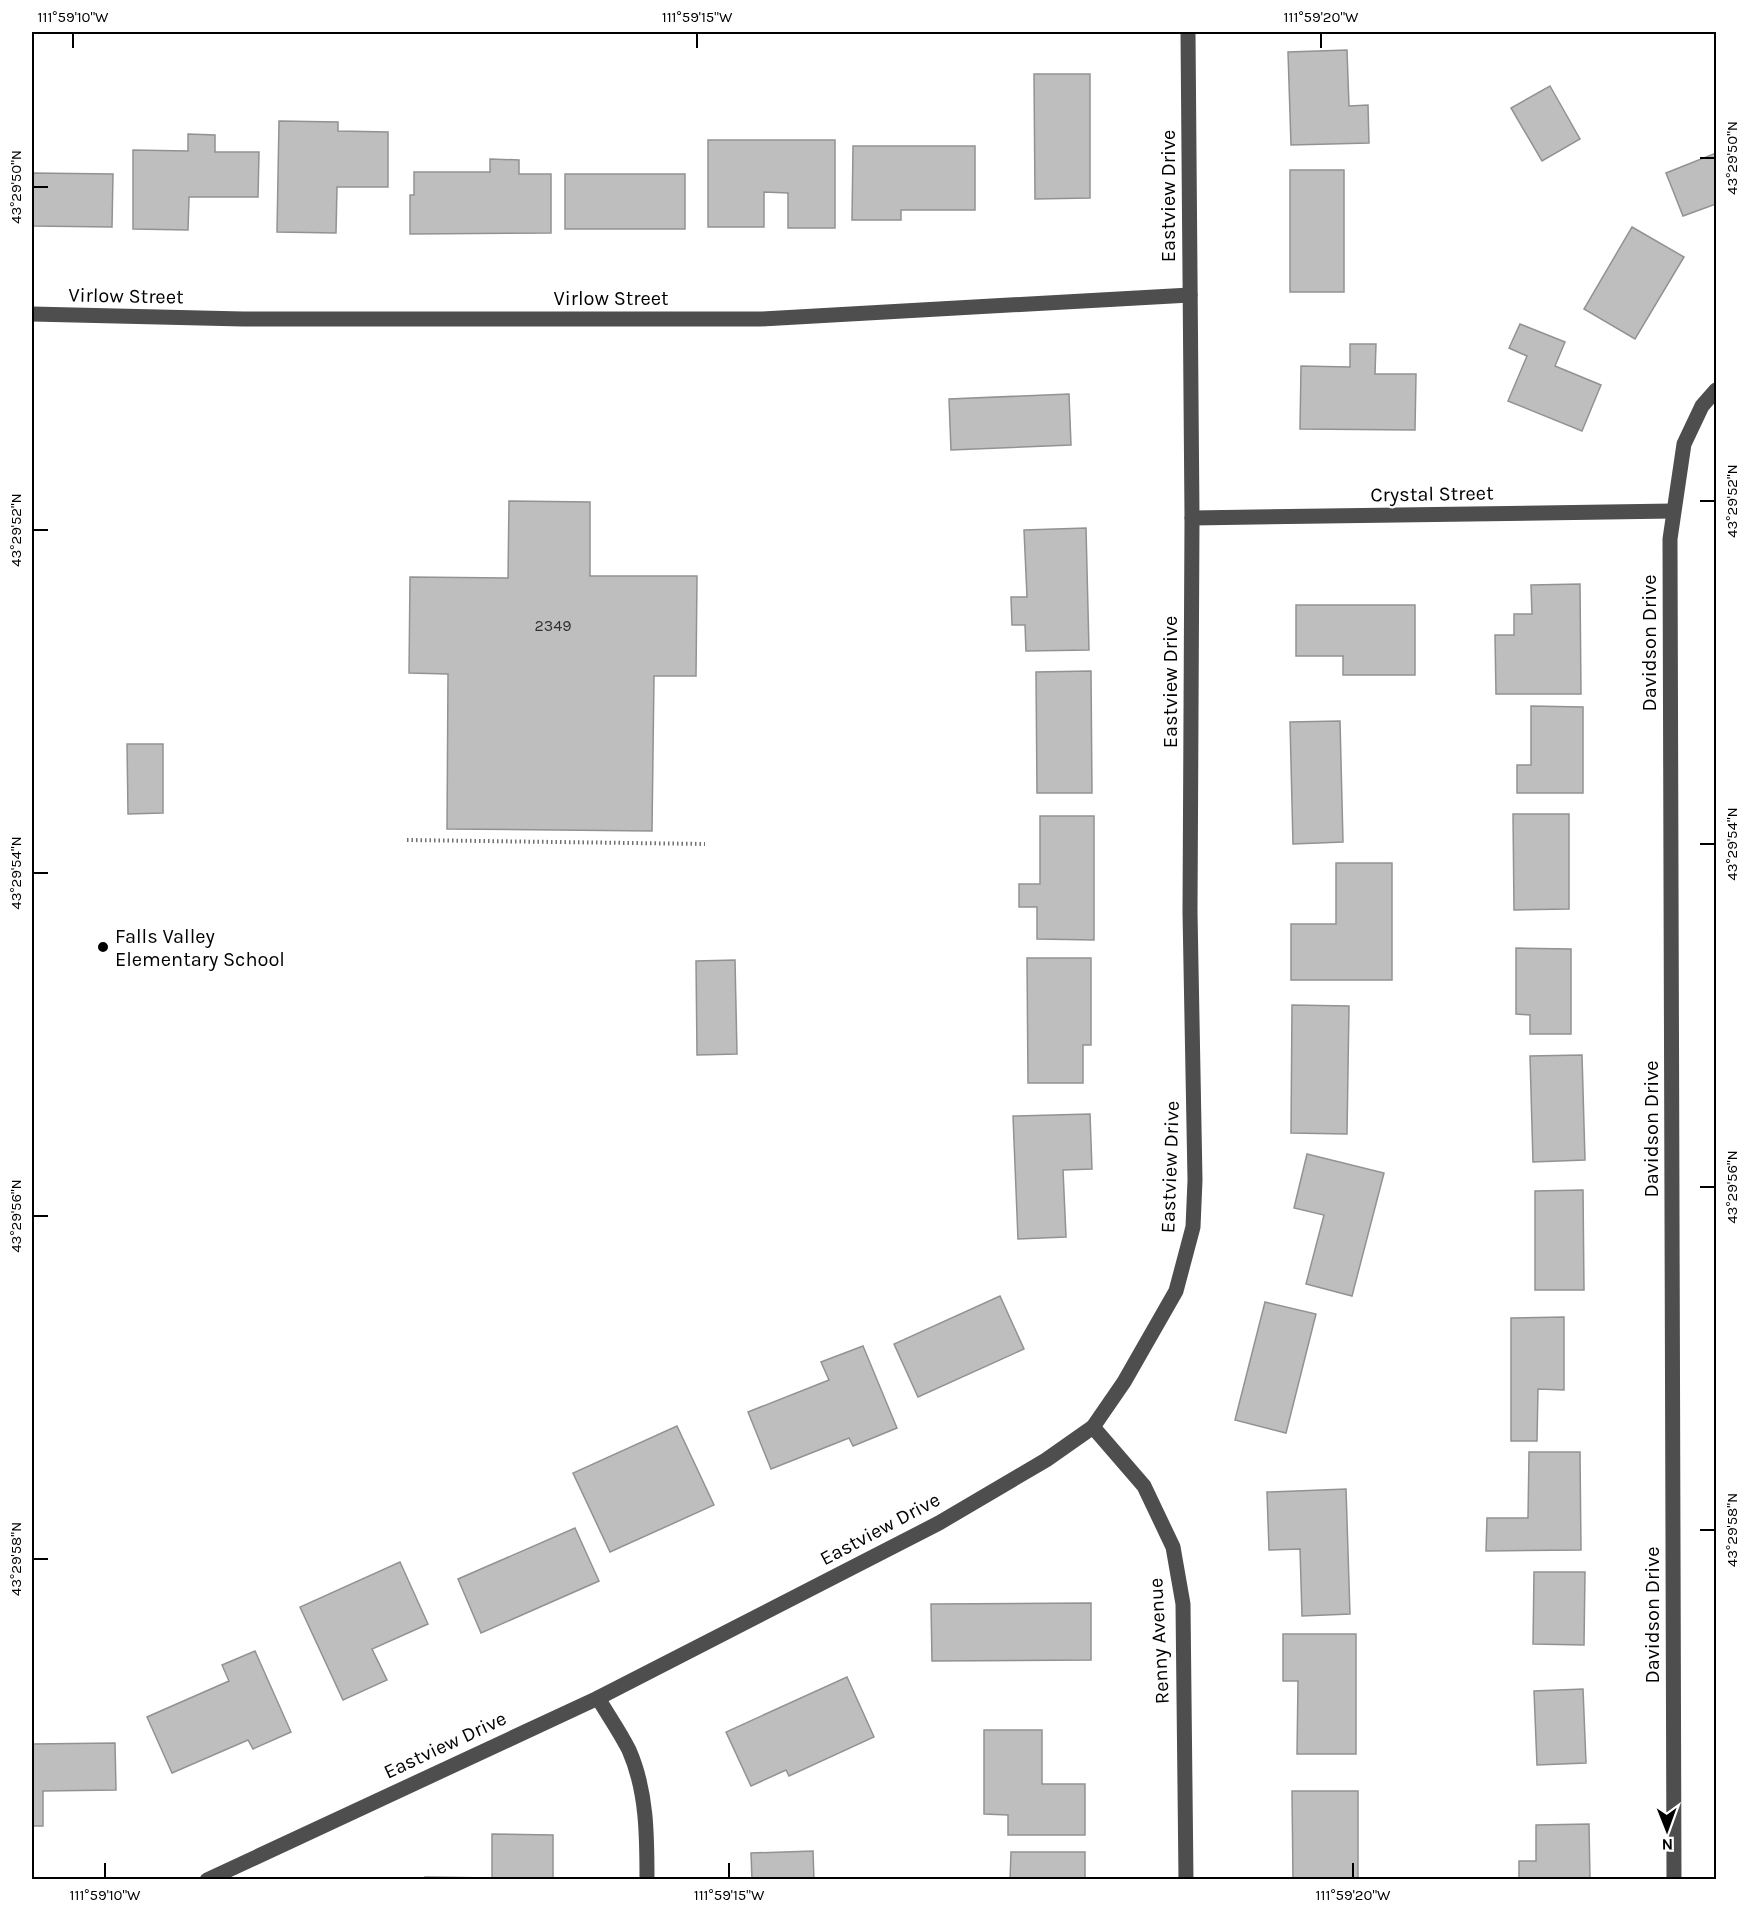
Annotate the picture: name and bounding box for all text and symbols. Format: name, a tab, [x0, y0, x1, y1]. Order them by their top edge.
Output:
text: 111°59'10"W	[37, 8, 109, 26]
text: 111°59'15"W	[662, 8, 733, 26]
text: 111°59'20"W	[1284, 8, 1359, 26]
text: 43°29'50"N	[1723, 121, 1741, 195]
street label: Eastview Drive	[1157, 130, 1180, 262]
text: 43°29'50"N	[7, 150, 25, 224]
street label: Virlow Street	[68, 283, 184, 309]
street label: Virlow Street	[553, 287, 669, 310]
text: 43°29'52"N	[1723, 464, 1741, 538]
street label: Crystal Street	[1370, 481, 1494, 507]
text: 43°29'52"N	[7, 493, 25, 567]
street label: Davidson Drive	[1638, 574, 1661, 712]
house number: 2349	[535, 616, 571, 635]
street label: Eastview Drive	[1159, 616, 1182, 748]
text: 43°29'54"N	[1723, 807, 1741, 881]
text: 43°29'54"N	[7, 836, 25, 910]
place label: Falls Valley Elementary School	[115, 925, 285, 971]
marker: Falls Valley Elementary School	[96, 940, 110, 954]
street label: Davidson Drive	[1640, 1060, 1663, 1198]
street label: Eastview Drive	[1156, 1100, 1184, 1234]
text: 43°29'56"N	[1723, 1150, 1741, 1224]
text: 43°29'56"N	[7, 1179, 25, 1253]
street label: Eastview Drive	[816, 1488, 944, 1570]
text: 43°29'58"N	[1723, 1493, 1741, 1567]
text: 43°29'58"N	[7, 1522, 25, 1596]
street label: Davidson Drive	[1641, 1546, 1664, 1684]
street label: Renny Avenue	[1144, 1577, 1174, 1705]
street label: Eastview Drive	[380, 1707, 510, 1783]
north arrow	[1637, 1800, 1697, 1860]
text: N	[1661, 1835, 1673, 1854]
text: 111°59'10"W	[69, 1886, 141, 1904]
text: 111°59'15"W	[694, 1886, 765, 1904]
text: 111°59'20"W	[1316, 1886, 1391, 1904]

